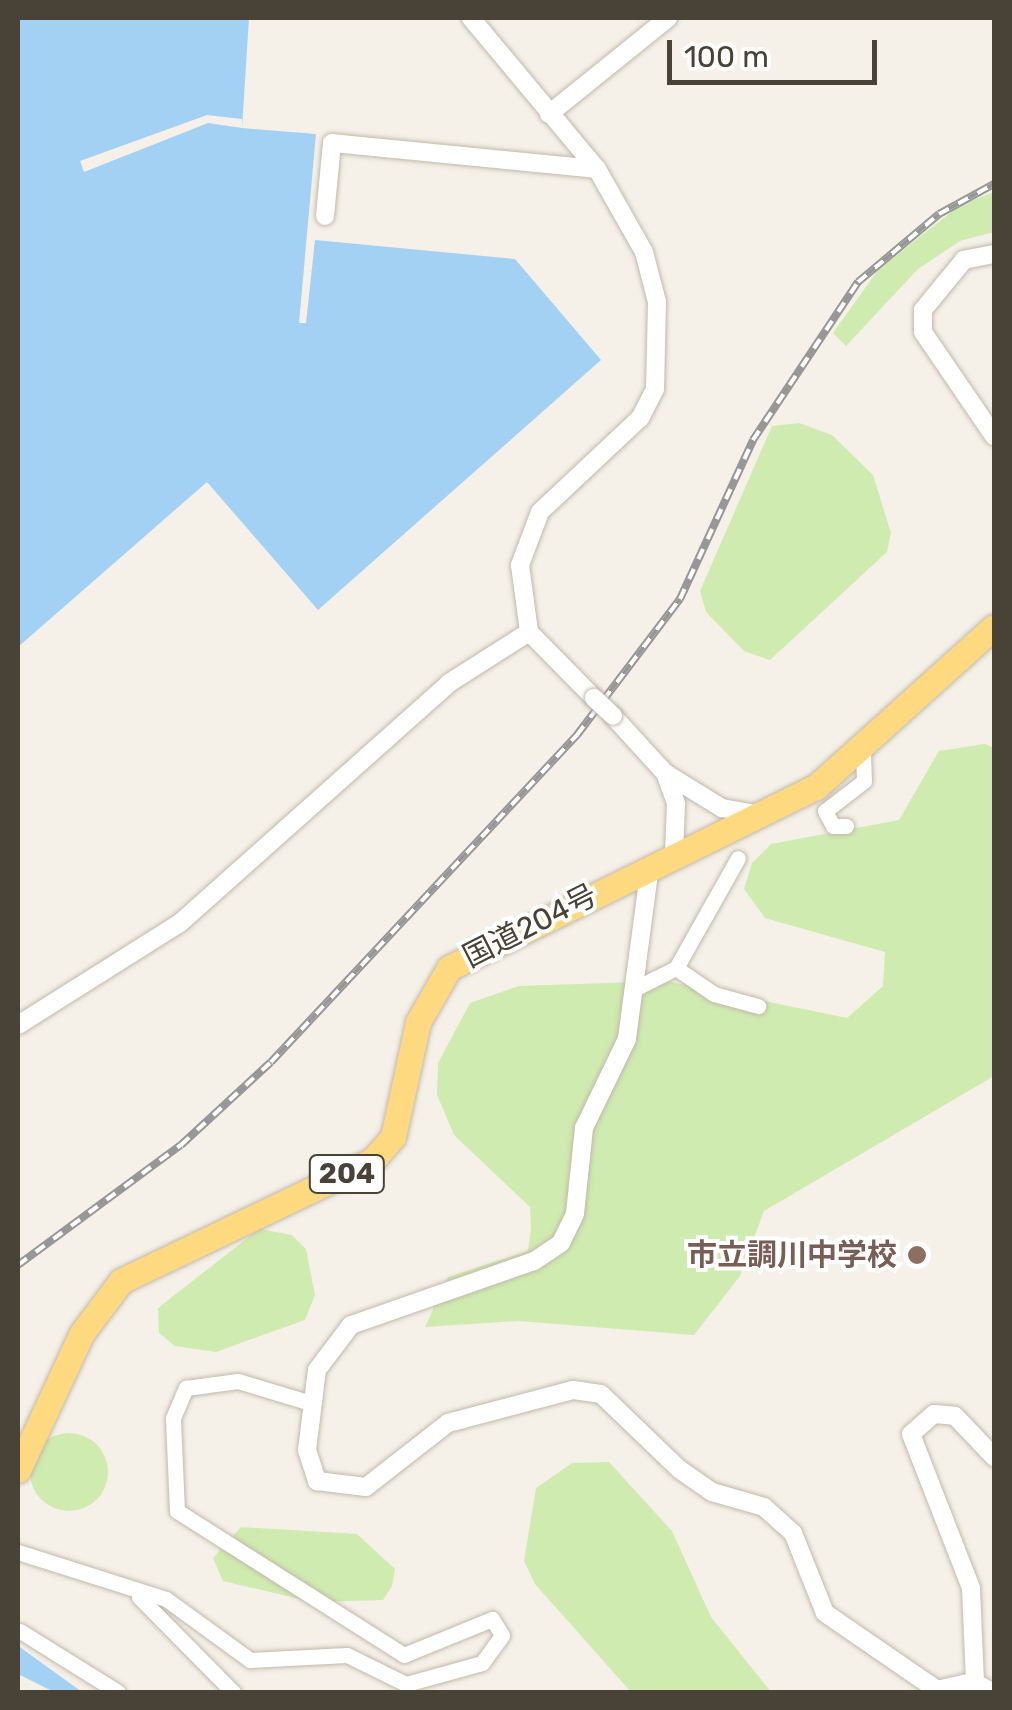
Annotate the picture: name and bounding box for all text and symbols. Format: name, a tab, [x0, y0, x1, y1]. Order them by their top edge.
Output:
scale bar	[672, 20, 882, 82]
text: 100 m	[684, 39, 769, 75]
street label: 国道204号	[457, 877, 603, 975]
road number: 204	[307, 1151, 387, 1197]
place label: 市立調川中学校	[687, 1237, 897, 1273]
marker: 市立調川中学校	[906, 1244, 928, 1266]

